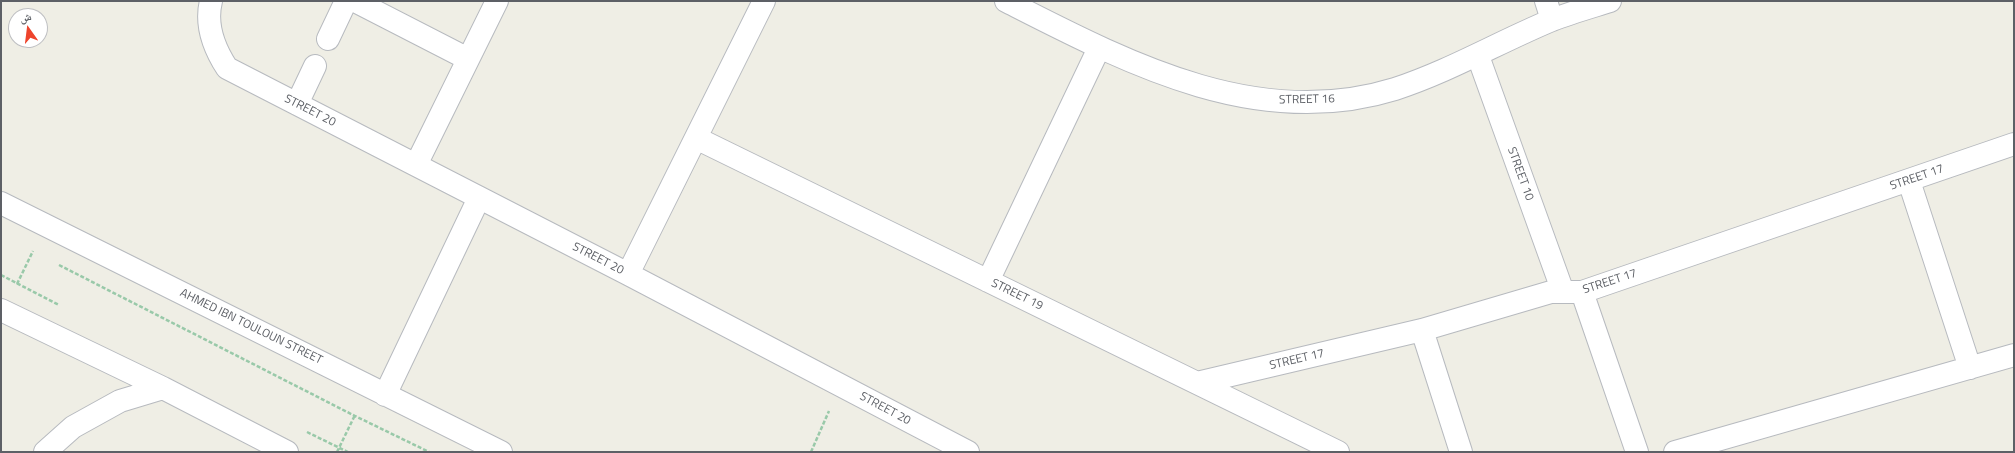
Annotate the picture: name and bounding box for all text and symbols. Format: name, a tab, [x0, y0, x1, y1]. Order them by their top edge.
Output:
north arrow	[8, 8, 48, 48]
text: ش	[18, 8, 33, 27]
street label: STREET 20	[282, 92, 338, 130]
street label: STREET 16	[1279, 92, 1335, 108]
street label: STREET 10	[1504, 145, 1536, 203]
street label: STREET 17	[1888, 162, 1946, 194]
street label: STREET 20	[570, 240, 626, 278]
street label: STREET 17	[1581, 267, 1639, 297]
street label: STREET 19	[989, 276, 1045, 314]
street label: AHMED IBN TOULOUN STREET	[177, 286, 325, 368]
street label: STREET 17	[1268, 347, 1326, 373]
street label: STREET 20	[857, 390, 913, 428]

